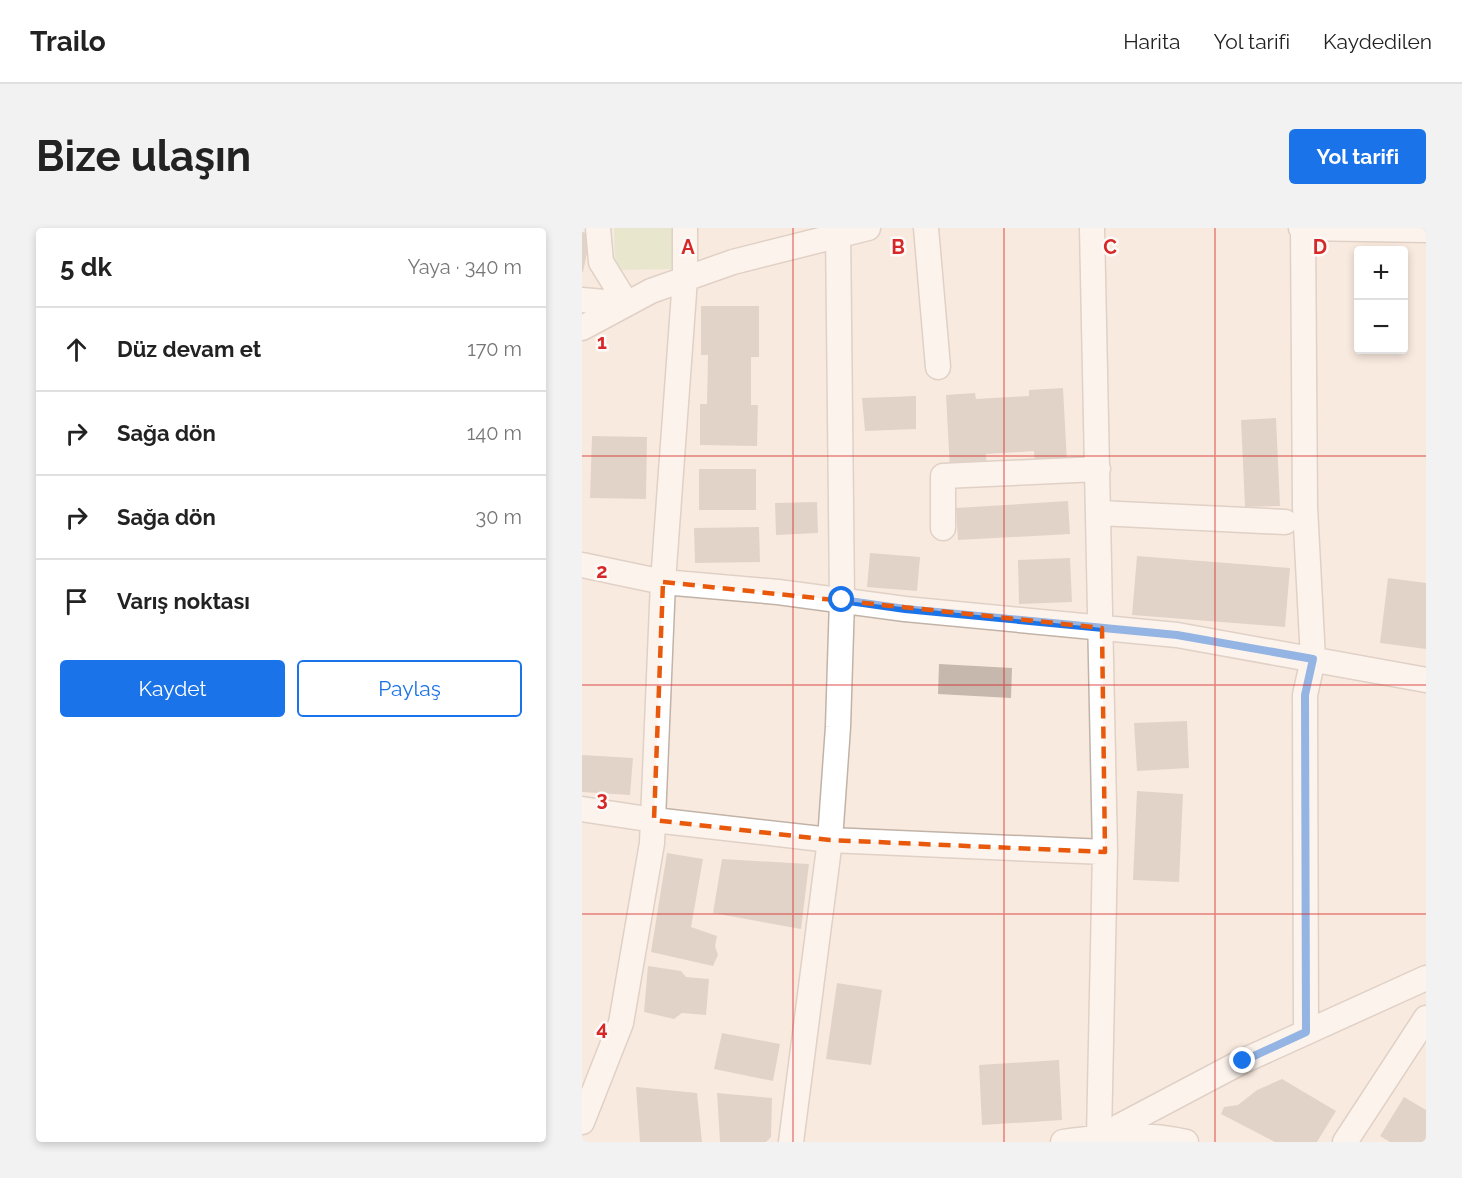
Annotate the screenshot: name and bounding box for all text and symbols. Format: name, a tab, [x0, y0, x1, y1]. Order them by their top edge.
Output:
text: Trailo	[30, 25, 106, 58]
text: Harita	[1123, 29, 1180, 54]
text: Yol tarifi	[1213, 29, 1290, 54]
text: Kaydedilen	[1323, 29, 1432, 54]
button: Yol tarifi	[1289, 129, 1426, 184]
text: Bize ulaşın	[36, 132, 251, 181]
text: A	[681, 235, 695, 259]
text: B	[891, 235, 905, 259]
text: C	[1103, 235, 1117, 259]
text: D	[1313, 235, 1327, 259]
map controls	[1354, 246, 1408, 354]
button: +	[1354, 246, 1408, 300]
text: 5 dk	[60, 252, 112, 282]
text: Yaya · 340 m	[407, 255, 522, 279]
button: −	[1354, 300, 1408, 354]
text: 1	[597, 330, 607, 354]
icon: ahead	[60, 333, 93, 366]
text: Düz devam et	[117, 336, 261, 362]
text: 170 m	[467, 337, 522, 361]
icon: right	[60, 417, 93, 450]
text: Sağa dön	[117, 420, 216, 446]
text: 140 m	[467, 421, 522, 445]
icon: right	[60, 501, 93, 534]
text: Sağa dön	[117, 504, 216, 530]
text: 30 m	[476, 505, 522, 529]
text: 2	[596, 559, 608, 583]
icon: arrive	[60, 585, 93, 618]
route start	[828, 586, 854, 612]
text: Varış noktası	[117, 588, 250, 614]
button: Kaydet	[60, 660, 285, 717]
button: Paylaş	[297, 660, 522, 717]
text: 3	[596, 787, 608, 811]
text: 4	[596, 1016, 608, 1040]
route end	[1229, 1047, 1255, 1073]

